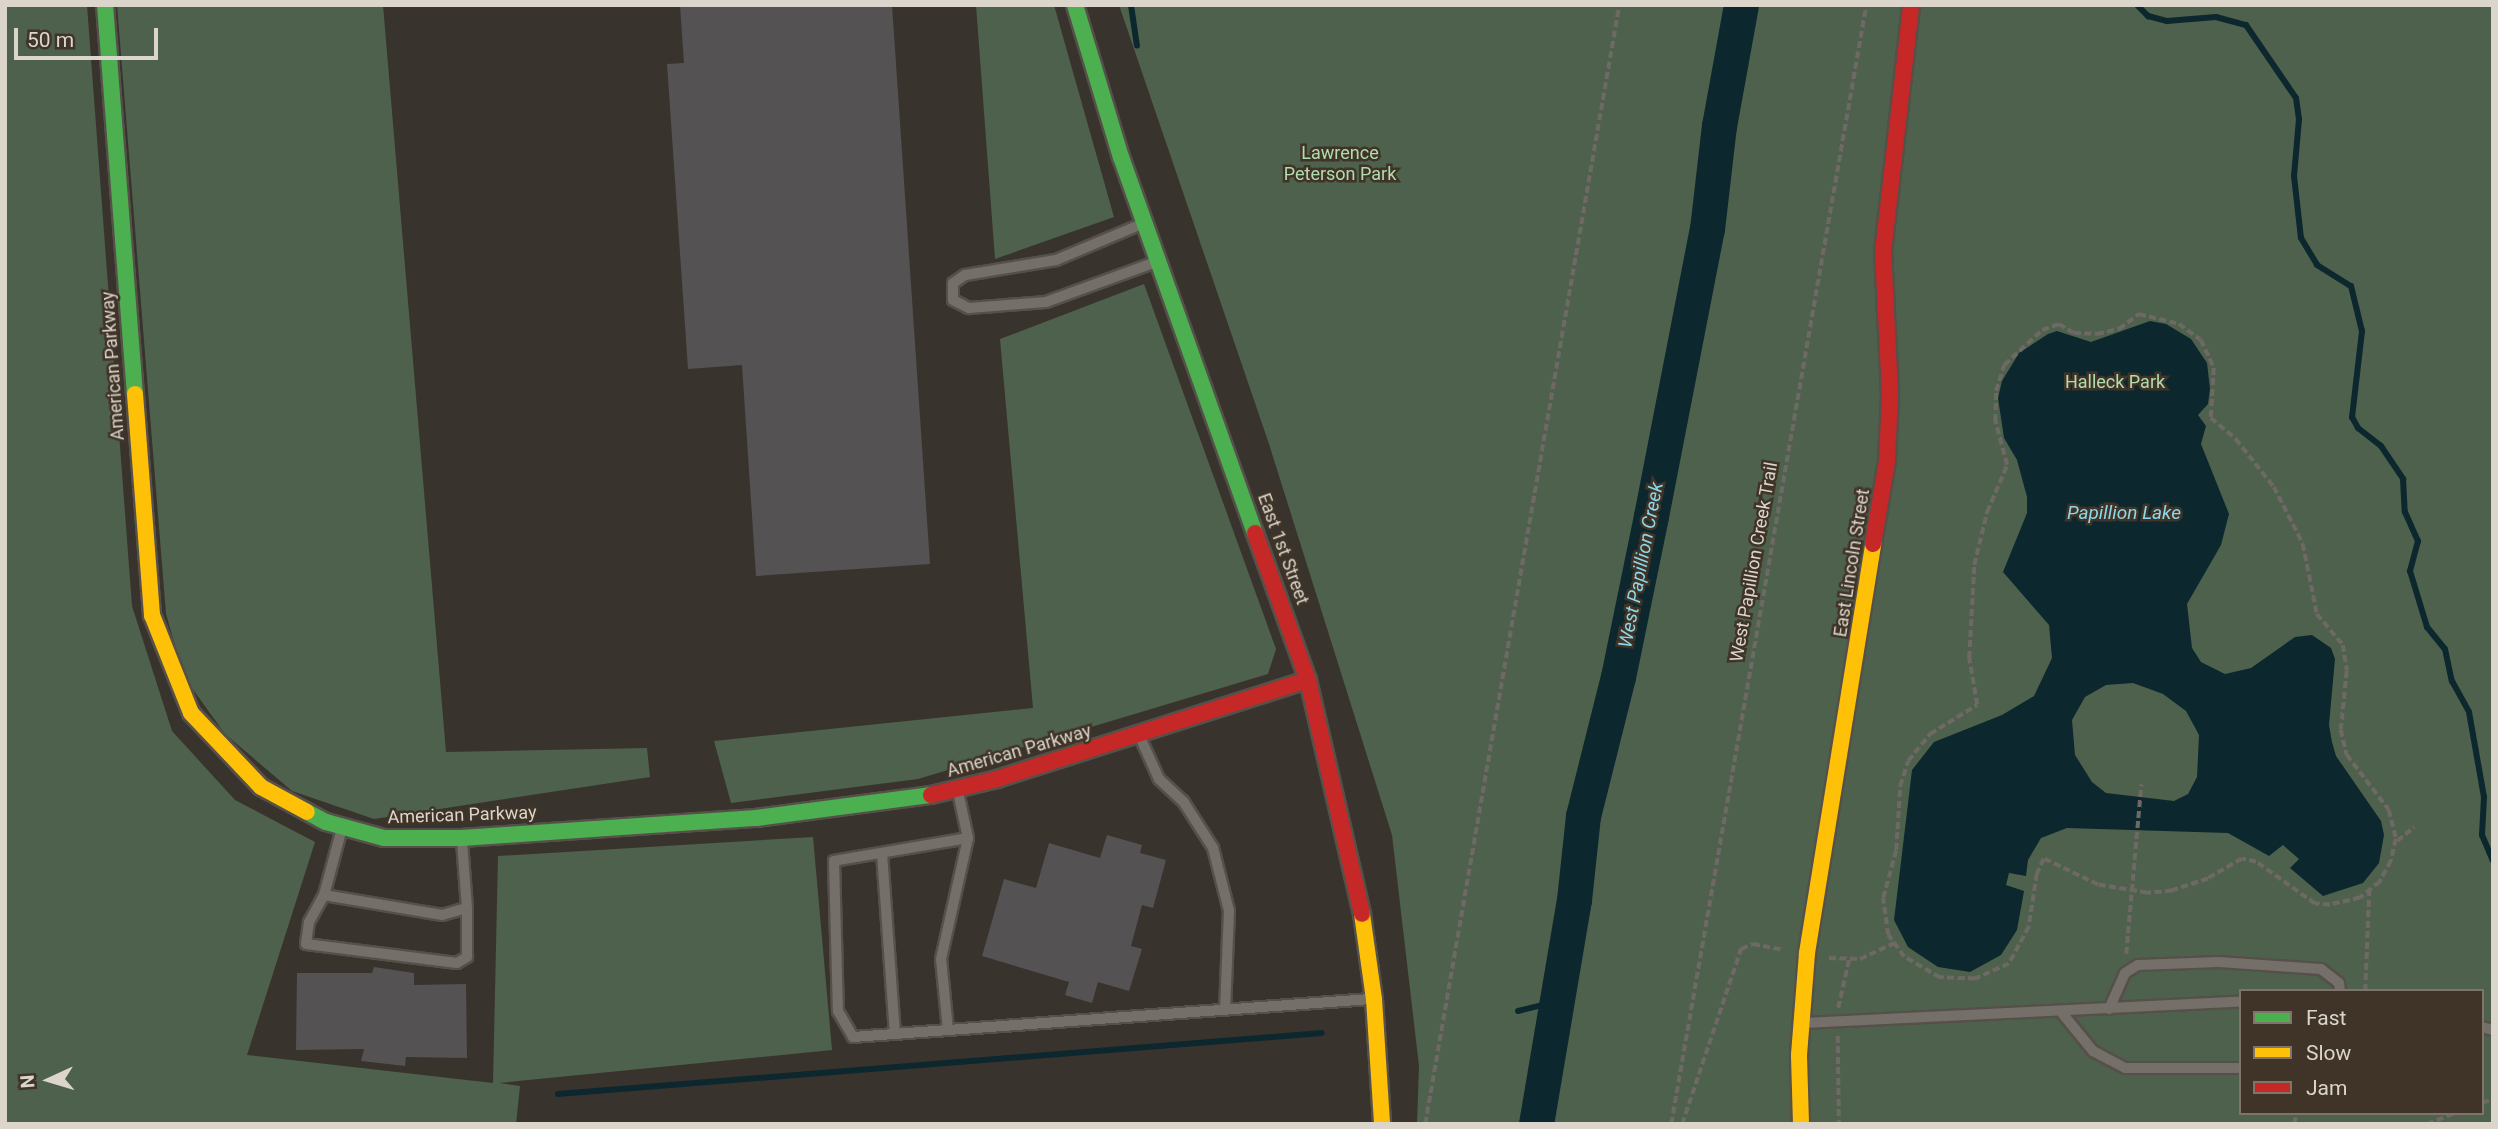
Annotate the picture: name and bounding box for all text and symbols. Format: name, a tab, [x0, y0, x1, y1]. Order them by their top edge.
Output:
scale bar	[18, 14, 161, 58]
text: 50 m	[27, 28, 74, 52]
park label: Lawrence Peterson Park	[1284, 143, 1396, 186]
street label: American Parkway	[97, 291, 129, 441]
park label: Halleck Park	[2065, 371, 2165, 393]
street label: West Papillion Creek Trail	[1726, 460, 1782, 664]
water label: West Papillion Creek	[1614, 480, 1668, 650]
street label: East Lincoln Street	[1830, 487, 1874, 639]
street label: East 1st Street	[1253, 490, 1313, 608]
water label: Papillion Lake	[2067, 502, 2181, 524]
street label: American Parkway	[944, 720, 1094, 782]
street label: American Parkway	[387, 802, 537, 828]
legend	[2239, 989, 2484, 1115]
text: Fast	[2306, 1006, 2346, 1030]
text: Slow	[2306, 1041, 2351, 1065]
north arrow	[14, 1045, 84, 1115]
text: N	[16, 1074, 39, 1089]
text: Jam	[2306, 1076, 2347, 1100]

